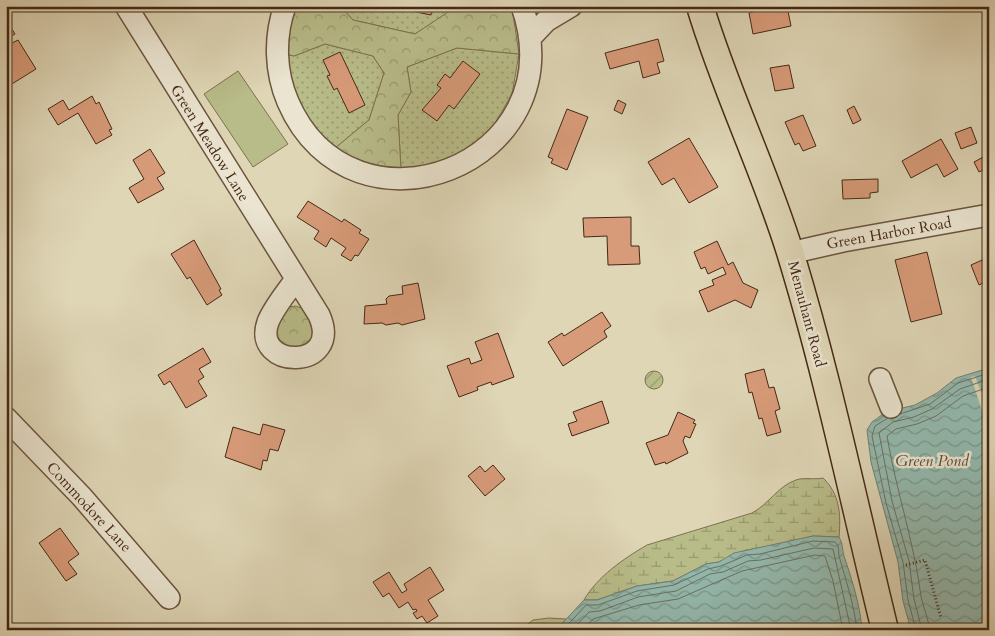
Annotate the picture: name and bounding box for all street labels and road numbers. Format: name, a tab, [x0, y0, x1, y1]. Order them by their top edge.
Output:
street label: Green Meadow Lane	[166, 81, 254, 205]
street label: Green Harbor Road	[825, 212, 953, 254]
street label: Menauhant Road	[783, 259, 831, 369]
street label: Commodore Lane	[42, 458, 136, 557]

